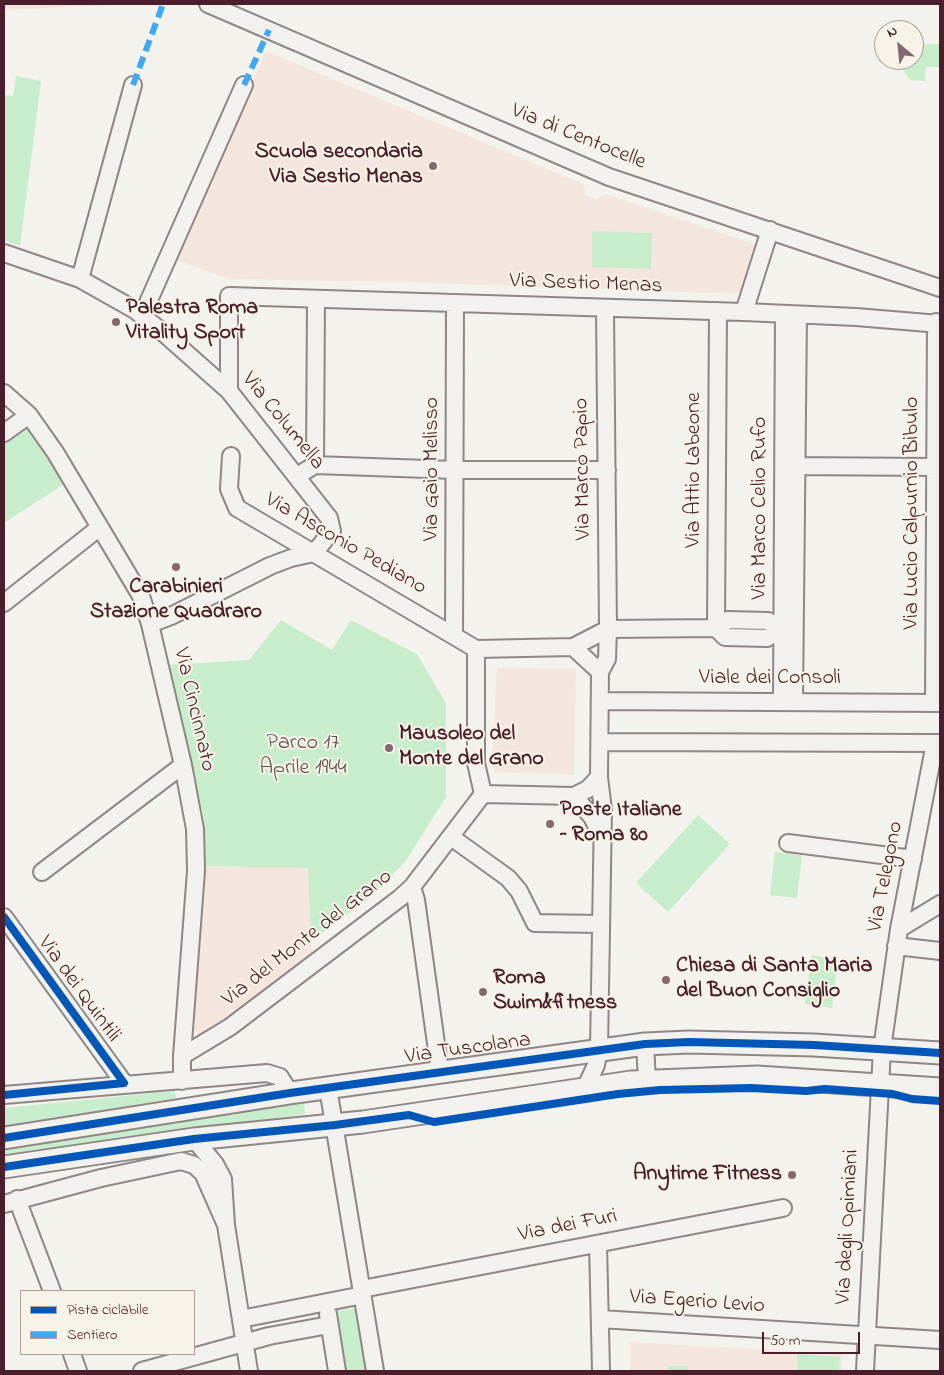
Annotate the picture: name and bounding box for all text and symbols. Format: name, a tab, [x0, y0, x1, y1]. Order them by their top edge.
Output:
north arrow	[874, 20, 924, 70]
text: N	[883, 21, 901, 44]
street label: Via di Centocelle	[507, 99, 649, 177]
place label: Scuola secondaria Via Sestio Menas	[255, 140, 423, 192]
marker: Scuola secondaria Via Sestio Menas	[427, 160, 439, 172]
street label: Via Sestio Menas	[509, 269, 663, 301]
place label: Palestra Roma Vitality Sport	[126, 296, 258, 348]
marker: Palestra Roma Vitality Sport	[110, 316, 122, 328]
street label: Via Columella	[235, 368, 329, 476]
street label: Via Attio Labeone	[682, 392, 708, 548]
street label: Via Gaio Melisso	[420, 397, 446, 541]
street label: Via Lucio Calpurnio Bibulo	[900, 397, 926, 629]
street label: Via Marco Papio	[570, 398, 598, 540]
street label: Via Marco Celio Rufo	[748, 416, 774, 600]
street label: Via Asconio Pediano	[259, 488, 431, 602]
marker: Carabinieri Stazione Quadraro	[170, 561, 182, 573]
place label: Carabinieri Stazione Quadraro	[90, 575, 262, 626]
street label: Via Cincinnato	[166, 646, 220, 774]
street label: Viale dei Consoli	[699, 666, 841, 692]
place label: Mausoleo del Monte del Grano	[399, 722, 544, 774]
park label: Parco 17 Aprile 1944	[259, 731, 347, 782]
marker: Mausoleo del Monte del Grano	[383, 742, 395, 754]
place label: Poste Italiane – Roma 80	[560, 798, 681, 849]
marker: Poste Italiane – Roma 80	[544, 818, 556, 830]
street label: Via Telegono	[863, 819, 911, 935]
street label: Via del Monte del Grano	[218, 864, 398, 1014]
street label: Via dei Quintili	[31, 932, 125, 1048]
place label: Chiesa di Santa Maria del Buon Consiglio	[676, 954, 872, 1006]
place label: Roma Swim&fitness	[493, 966, 617, 1018]
marker: Chiesa di Santa Maria del Buon Consiglio	[660, 974, 672, 986]
marker: Roma Swim&fitness	[477, 986, 489, 998]
street label: Via Tuscolana	[403, 1028, 533, 1072]
street label: Via degli Opimiani	[832, 1149, 866, 1305]
place label: Anytime Fitness	[633, 1162, 782, 1188]
marker: Anytime Fitness	[786, 1169, 798, 1181]
street label: Via dei Furi	[516, 1204, 620, 1250]
street label: Via Egerio Levio	[629, 1285, 765, 1321]
legend	[20, 1290, 195, 1355]
text: Pista ciclabile	[67, 1299, 149, 1321]
scale bar	[764, 1322, 862, 1354]
text: Sentiero	[67, 1324, 118, 1346]
text: 50 m	[770, 1330, 800, 1352]

